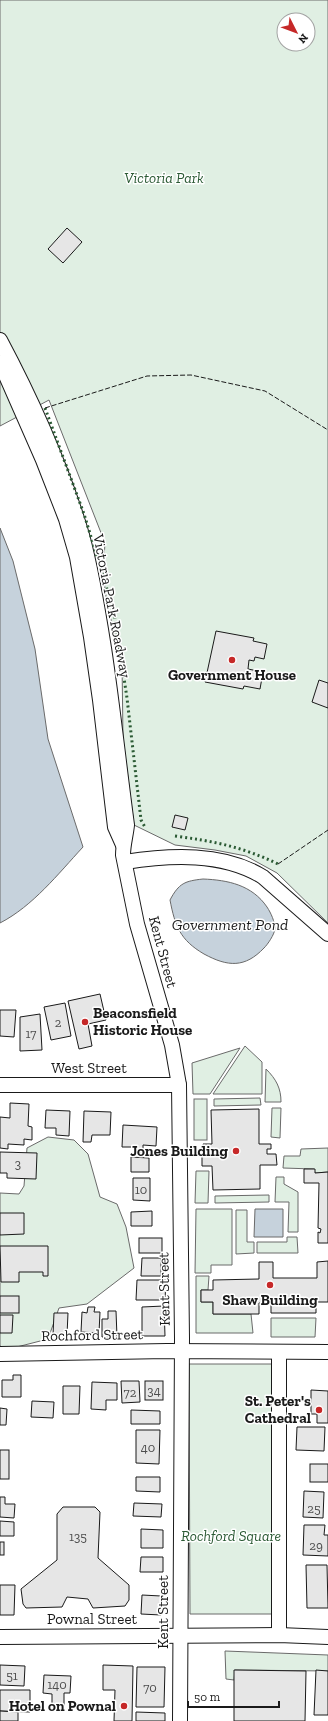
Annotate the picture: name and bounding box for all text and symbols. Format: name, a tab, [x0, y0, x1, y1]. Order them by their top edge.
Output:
north arrow	[276, 12, 316, 52]
text: N	[295, 31, 311, 46]
park label: Victoria Park	[124, 169, 204, 187]
street label: Victoria Park Roadway	[89, 531, 135, 680]
marker: Government House	[227, 655, 237, 665]
place label: Government House	[168, 666, 296, 684]
street label: Kent Street	[145, 914, 181, 990]
water label: Government Pond	[172, 915, 288, 934]
place label: Beaconsfield Historic House	[93, 1004, 192, 1039]
house number: 2	[55, 1015, 62, 1030]
marker: Beaconsfield Historic House	[80, 1017, 90, 1027]
house number: 17	[26, 1026, 36, 1041]
street label: West Street	[51, 1059, 127, 1077]
place label: Jones Building	[130, 1142, 228, 1160]
marker: Jones Building	[231, 1146, 241, 1156]
house number: 3	[15, 1156, 21, 1171]
house number: 10	[135, 1182, 147, 1197]
street label: Kent Street	[154, 1252, 174, 1326]
marker: Shaw Building	[265, 1280, 275, 1290]
place label: Shaw Building	[222, 1291, 318, 1309]
street label: Rochford Street	[41, 1325, 144, 1345]
house number: 34	[147, 1383, 161, 1398]
house number: 72	[124, 1385, 137, 1400]
place label: St. Peter's Cathedral	[245, 1392, 311, 1427]
marker: St. Peter's Cathedral	[314, 1405, 324, 1415]
house number: 40	[141, 1440, 155, 1455]
house number: 25	[307, 1501, 321, 1516]
park label: Rochford Square	[181, 1527, 281, 1545]
house number: 135	[69, 1529, 87, 1544]
house number: 29	[309, 1538, 323, 1553]
street label: Kent Street	[154, 1575, 172, 1649]
street label: Pownal Street	[47, 1610, 137, 1628]
house number: 51	[6, 1668, 18, 1683]
house number: 140	[47, 1677, 67, 1692]
house number: 70	[143, 1680, 157, 1695]
scale bar	[188, 1683, 279, 1709]
text: 50 m	[194, 1690, 221, 1704]
place label: Hotel on Pownal	[9, 1697, 116, 1715]
marker: Hotel on Pownal	[119, 1701, 129, 1711]

